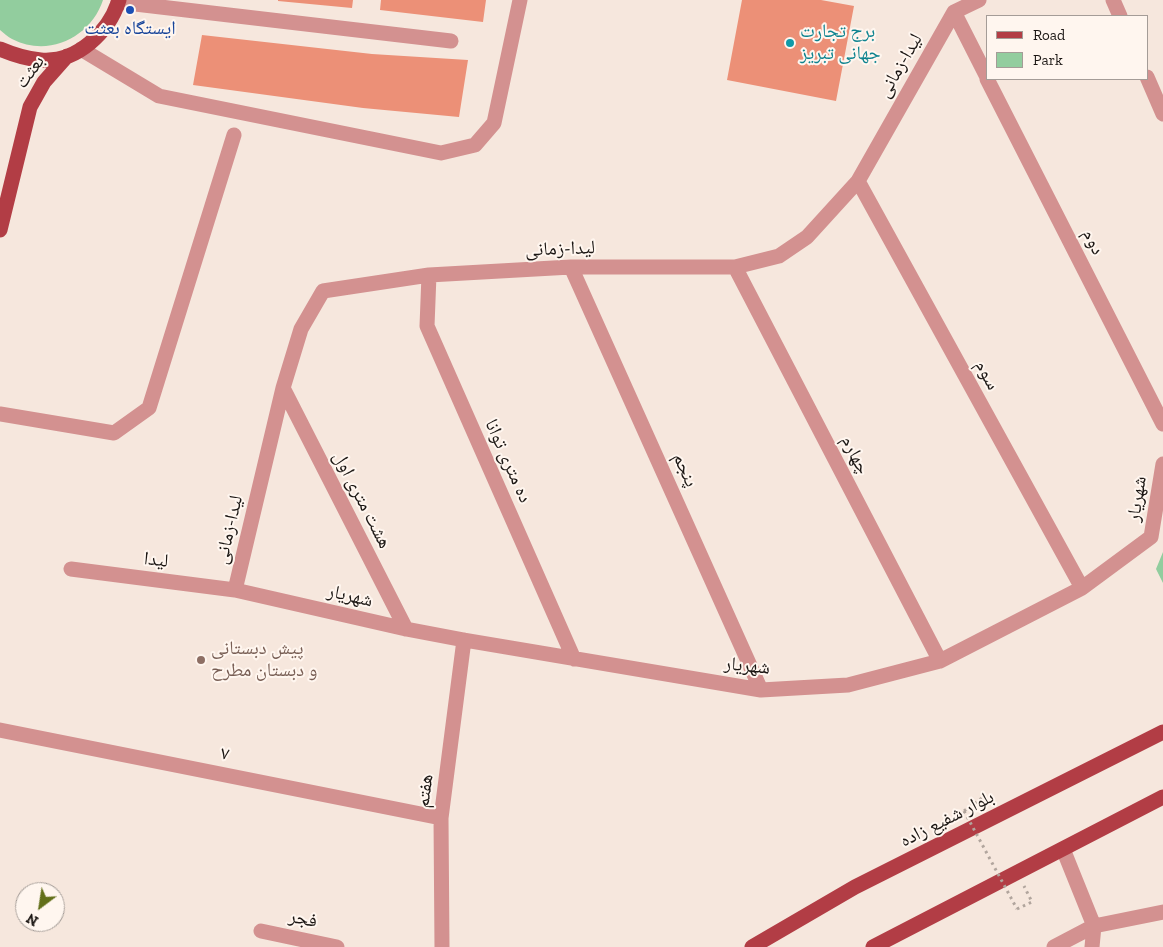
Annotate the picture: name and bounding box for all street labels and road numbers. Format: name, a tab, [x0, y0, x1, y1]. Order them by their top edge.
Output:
street label: لیدا-زمانی	[873, 30, 927, 102]
street label: بعثت	[10, 51, 50, 93]
street label: دوم	[1077, 225, 1109, 259]
street label: لیدا-زمانی	[525, 236, 595, 262]
street label: سوم	[970, 356, 1004, 394]
street label: ده متری توانا	[479, 416, 537, 506]
street label: چهارم	[836, 432, 874, 478]
street label: هشت متری اول	[328, 448, 396, 552]
street label: پنجم	[668, 449, 702, 491]
street label: شهریار	[1122, 474, 1152, 524]
street label: لیدا-زمانی	[210, 493, 248, 567]
street label: لیدا	[143, 547, 169, 573]
street label: شهریار	[325, 580, 375, 612]
street label: شهریار	[723, 652, 771, 680]
street label: ۷	[219, 742, 231, 766]
street label: هفتم	[412, 773, 438, 809]
street label: بلوار شفیع زاده	[896, 786, 998, 852]
street label: فجر	[287, 905, 319, 933]

